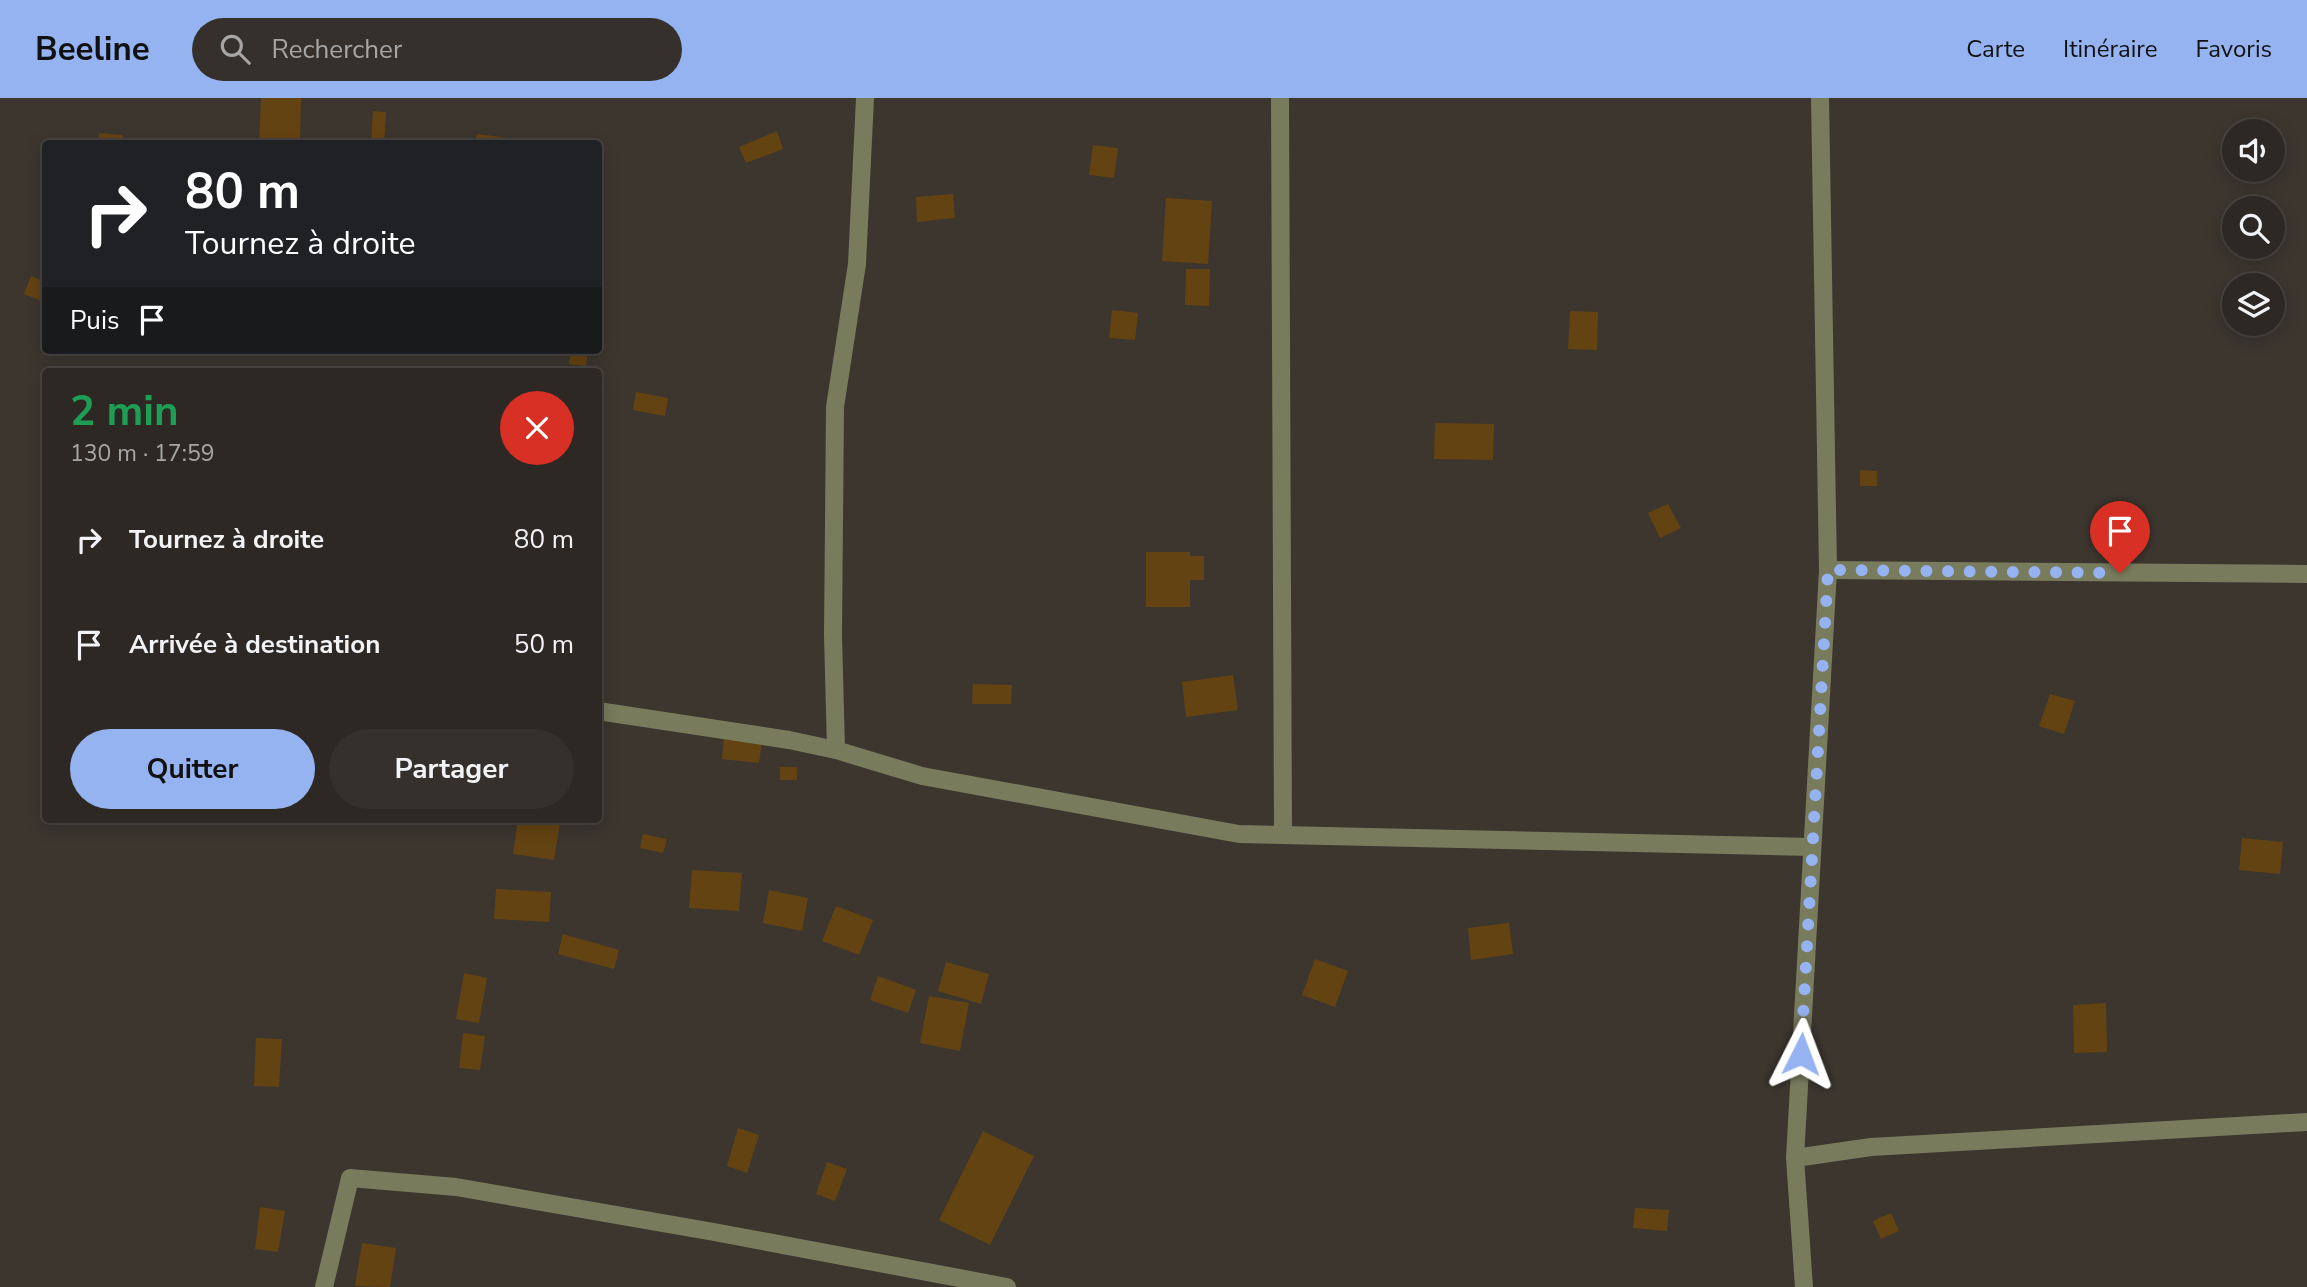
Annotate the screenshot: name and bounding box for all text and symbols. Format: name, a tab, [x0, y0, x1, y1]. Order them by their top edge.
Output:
search box	[192, 18, 682, 81]
text: Beeline	[35, 27, 150, 72]
icon: search	[216, 30, 254, 68]
text: Rechercher	[272, 32, 402, 67]
text: Carte	[1966, 33, 2025, 65]
text: Itinéraire	[2063, 33, 2157, 65]
text: Favoris	[2195, 33, 2272, 65]
map controls	[2222, 119, 2285, 336]
button: sound	[2222, 119, 2285, 182]
text: 80 m	[185, 158, 300, 225]
icon: right	[70, 168, 161, 259]
button: search	[2222, 196, 2285, 259]
text: Tournez à droite	[185, 222, 416, 265]
button: layers	[2222, 273, 2285, 336]
icon: arrive	[133, 301, 171, 339]
text: Puis	[70, 303, 119, 338]
text: 2 min	[70, 383, 179, 440]
button: close	[500, 391, 574, 465]
text: 130 m · 17:59	[70, 438, 215, 469]
pin	[2090, 501, 2150, 573]
icon: arrive	[2101, 512, 2139, 550]
icon: right	[70, 521, 108, 559]
text: Tournez à droite	[129, 522, 324, 557]
text: 80 m	[514, 522, 574, 557]
icon: arrive	[70, 626, 108, 664]
text: Arrivée à destination	[129, 627, 380, 662]
text: 50 m	[514, 627, 574, 662]
button: Quitter	[70, 729, 315, 809]
button: Partager	[329, 729, 574, 809]
position arrow	[1764, 1017, 1838, 1091]

